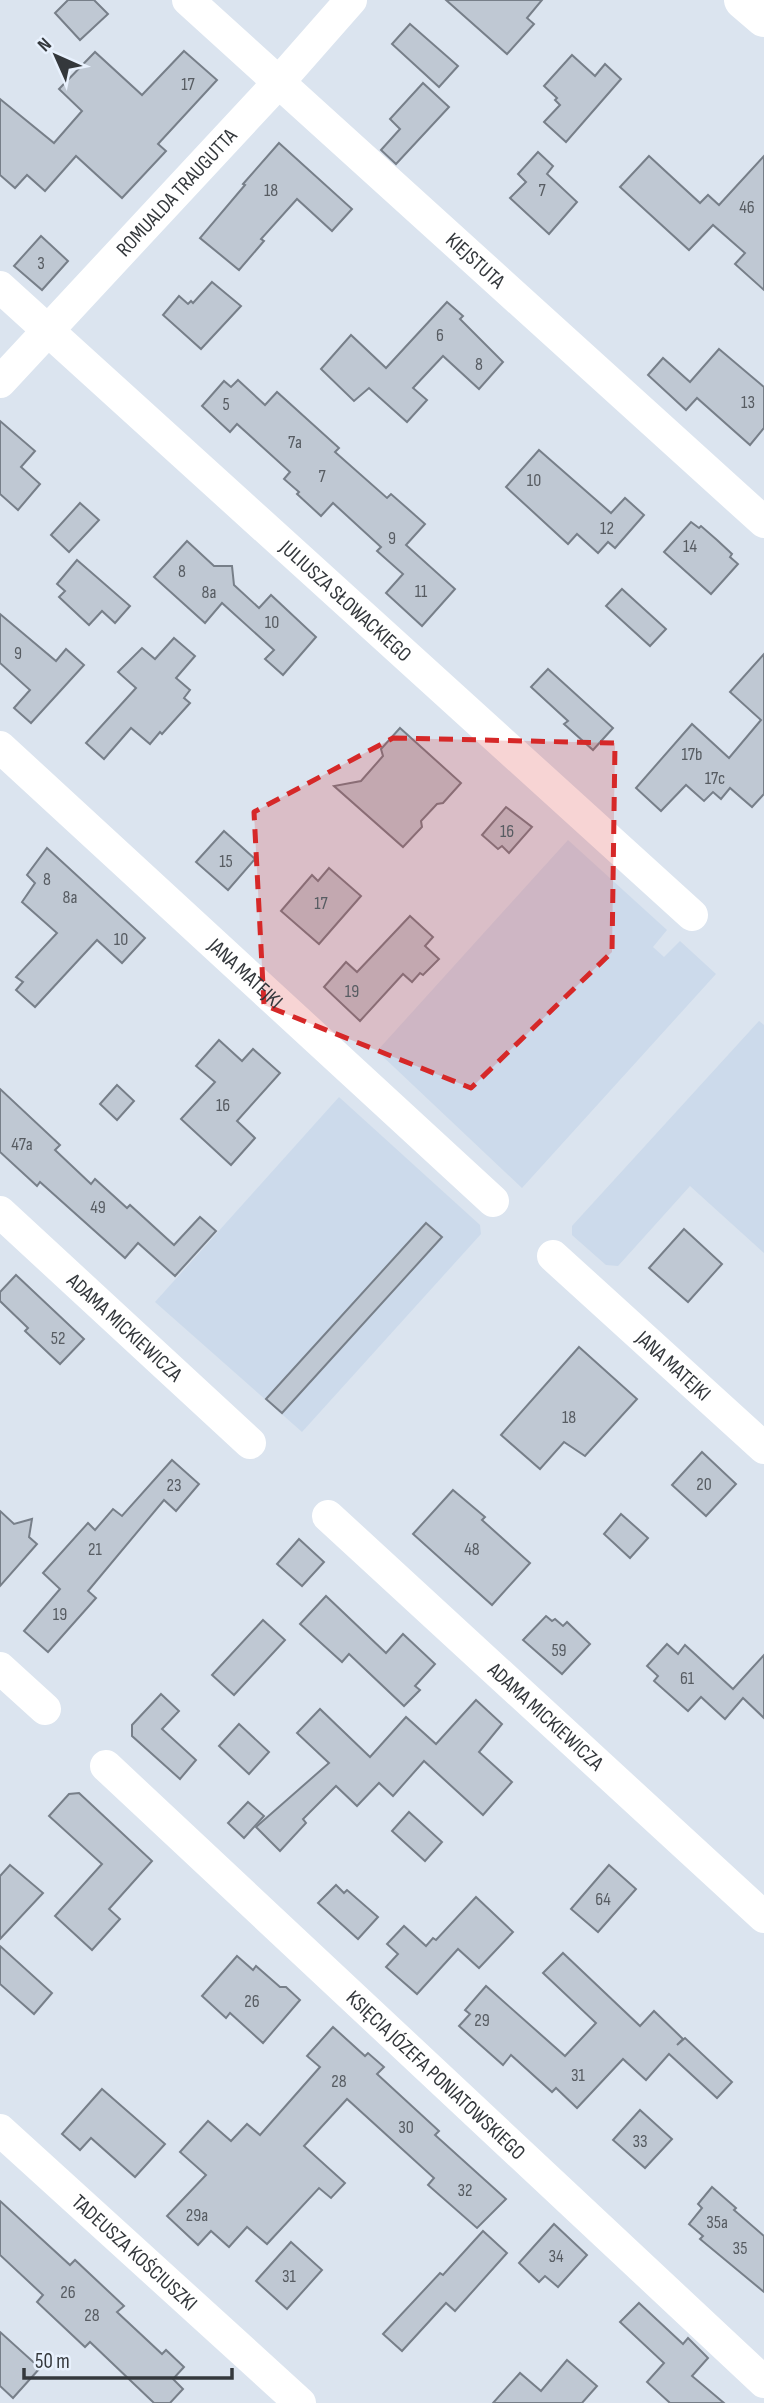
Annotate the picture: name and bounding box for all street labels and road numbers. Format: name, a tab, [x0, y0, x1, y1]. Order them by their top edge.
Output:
street label: ROMUALDA TRAUGUTTA	[111, 123, 243, 261]
street label: KIEJSTUTA	[441, 227, 511, 294]
street label: JULIUSZA SŁOWACKIEGO	[274, 534, 417, 667]
street label: JANA MATEJKI	[203, 932, 288, 1014]
street label: ADAMA MICKIEWICZA	[61, 1267, 188, 1387]
street label: JANA MATEJKI	[630, 1325, 716, 1406]
street label: ADAMA MICKIEWICZA	[482, 1656, 610, 1776]
street label: KSIĘCIA JÓZEFA PONIATOWSKIEGO	[341, 1985, 531, 2165]
street label: TADEUSZA KOŚCIUSZKI	[67, 2189, 202, 2316]

